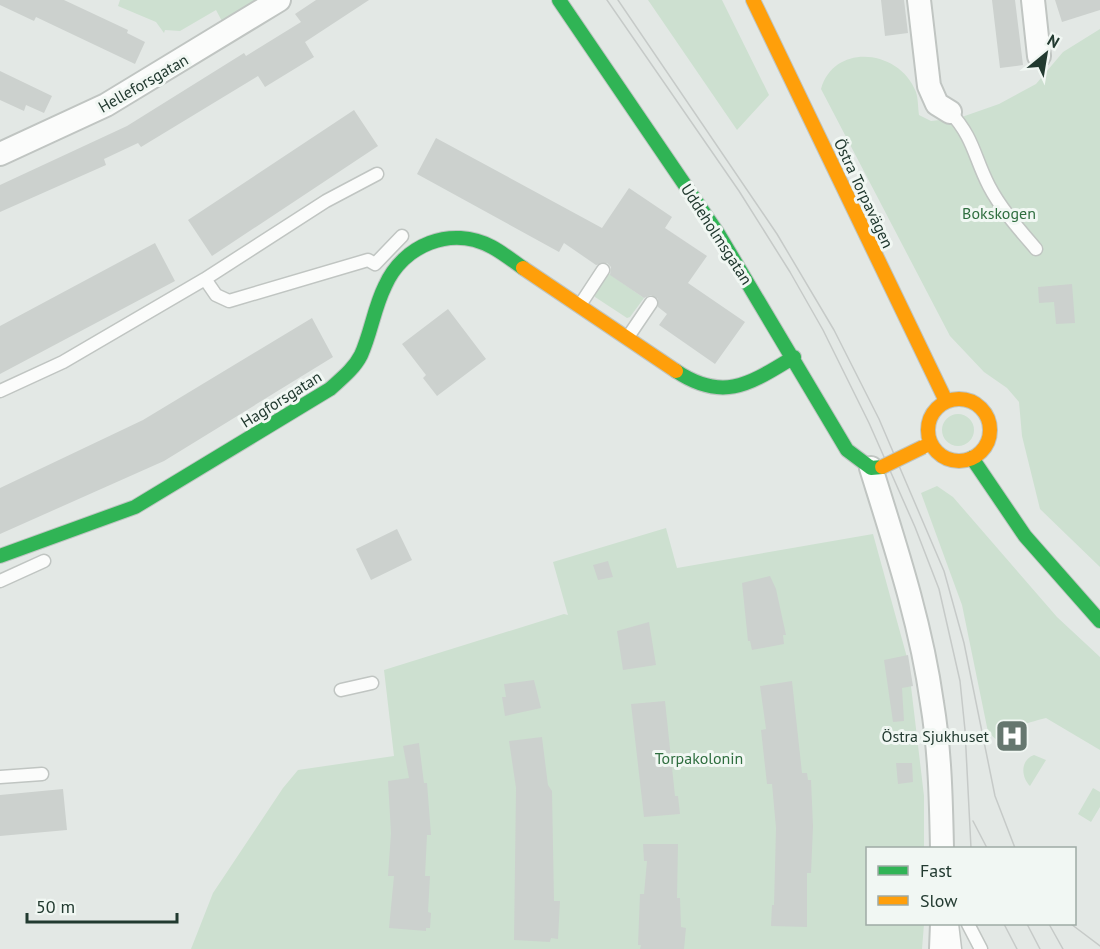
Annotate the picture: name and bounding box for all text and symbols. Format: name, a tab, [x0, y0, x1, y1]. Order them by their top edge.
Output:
north arrow	[1016, 24, 1076, 84]
text: N	[1044, 30, 1063, 52]
street label: Helleforsgatan	[94, 49, 192, 117]
street label: Östra Torpavägen	[830, 135, 898, 251]
street label: Uddeholmsgatan	[677, 180, 757, 288]
park label: Bokskogen	[962, 203, 1036, 223]
street label: Hagforsgatan	[237, 366, 325, 432]
hospital icon: Östra Sjukhuset	[994, 718, 1030, 754]
place label: Östra Sjukhuset	[882, 726, 990, 746]
park label: Torpakolonin	[655, 748, 743, 768]
legend	[866, 847, 1076, 925]
text: Fast	[920, 859, 952, 882]
scale bar	[27, 886, 177, 924]
text: Slow	[920, 889, 958, 912]
text: 50 m	[36, 895, 75, 918]

